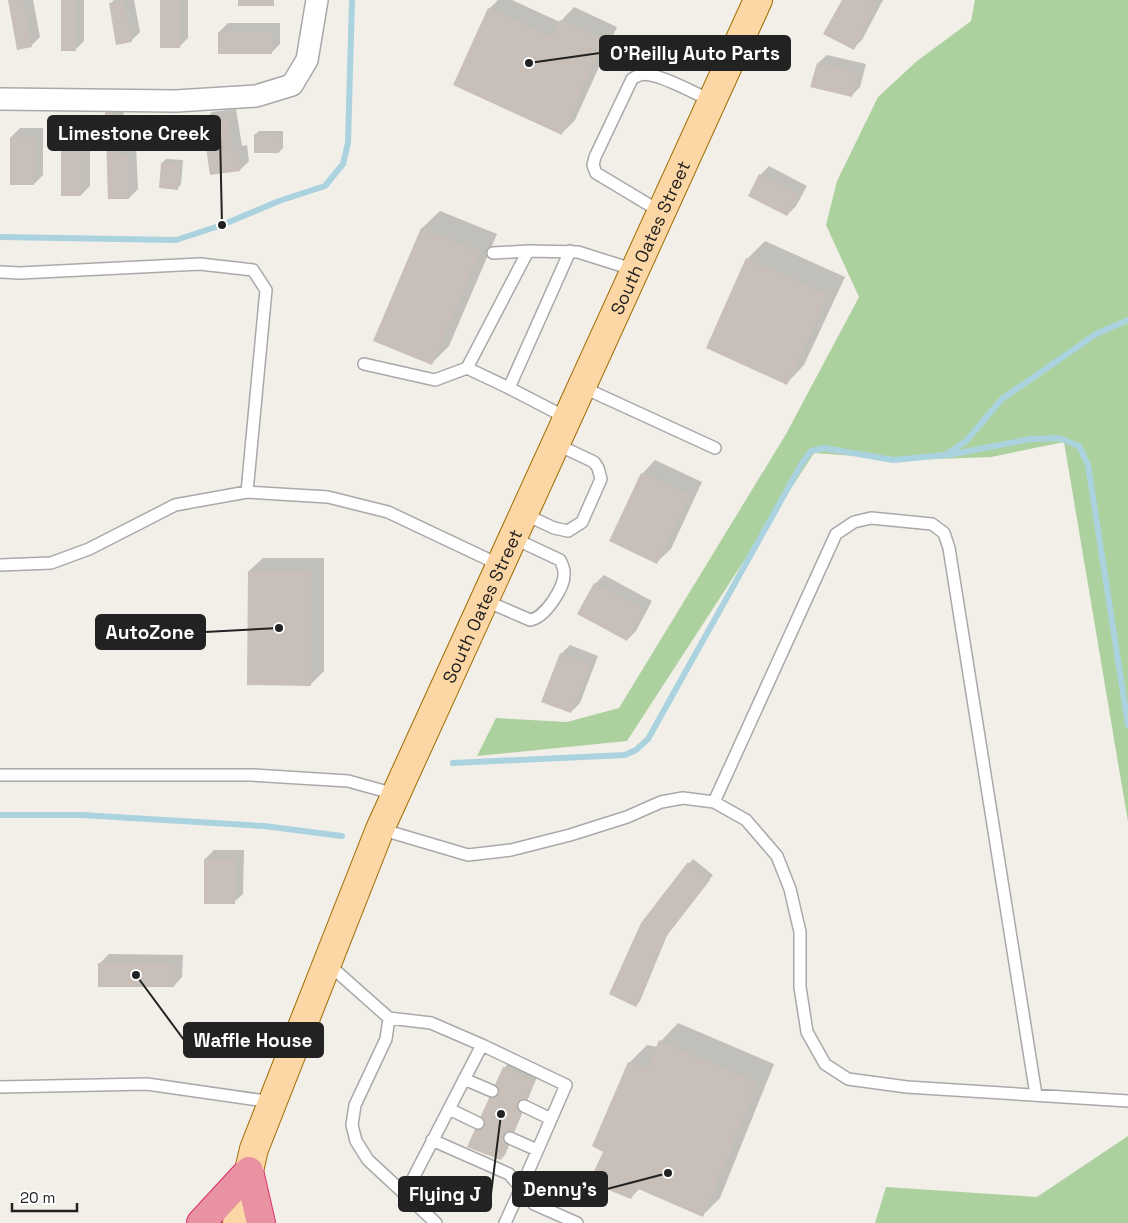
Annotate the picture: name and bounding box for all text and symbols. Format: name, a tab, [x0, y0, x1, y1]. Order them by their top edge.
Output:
callout: O'Reilly Auto Parts	[600, 36, 790, 70]
text: O'Reilly Auto Parts	[610, 41, 780, 66]
callout: Limestone Creek	[48, 116, 220, 150]
text: Limestone Creek	[58, 121, 210, 146]
street label: South Oates Street	[605, 157, 695, 318]
street label: South Oates Street	[437, 525, 527, 687]
callout: AutoZone	[96, 615, 205, 649]
text: AutoZone	[106, 620, 194, 645]
callout: Waffle House	[184, 1023, 323, 1057]
text: Waffle House	[194, 1028, 312, 1053]
callout: Denny's	[513, 1172, 607, 1206]
callout: Flying J	[399, 1177, 491, 1211]
text: Denny's	[523, 1177, 597, 1202]
scale bar	[12, 1180, 78, 1212]
text: Flying J	[409, 1182, 481, 1207]
text: 20 m	[20, 1188, 55, 1207]

